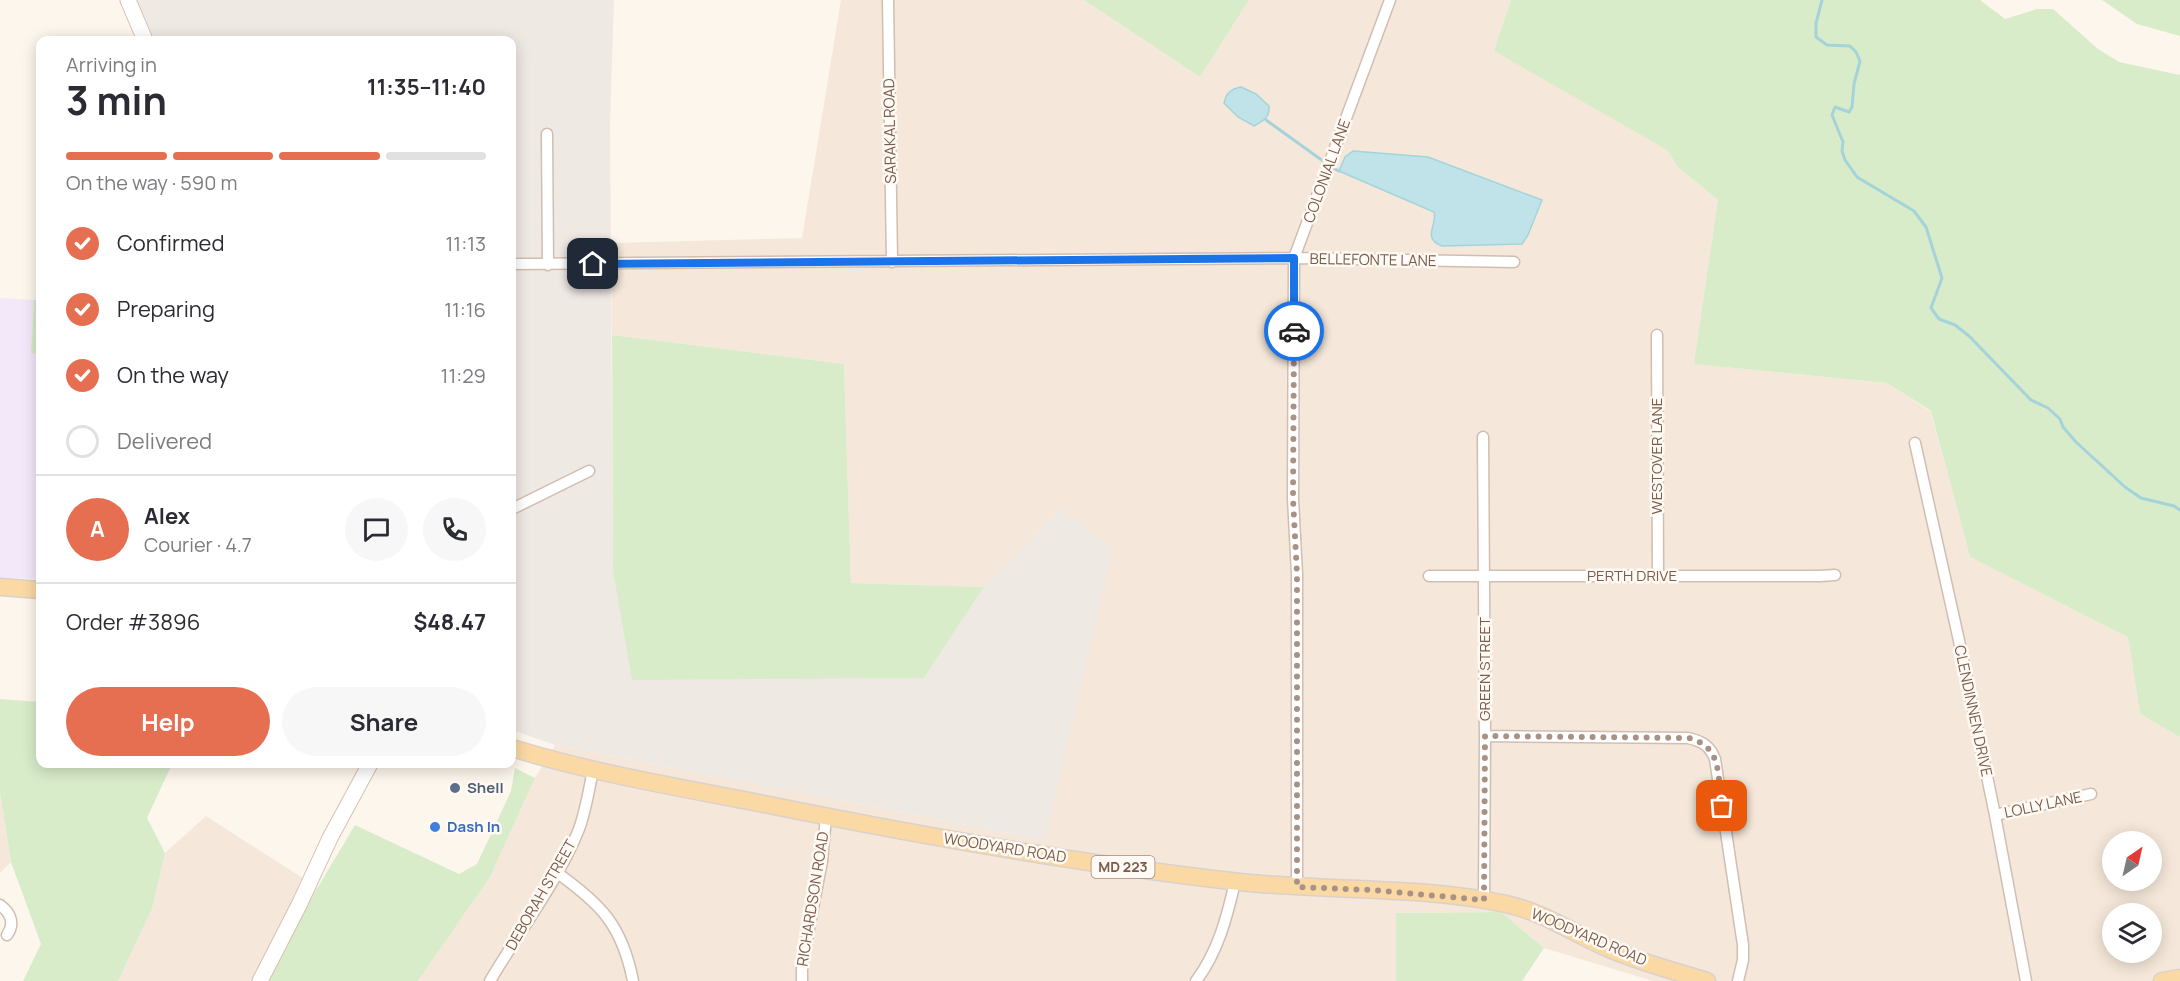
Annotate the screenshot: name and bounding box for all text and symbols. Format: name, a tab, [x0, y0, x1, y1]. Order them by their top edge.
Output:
text: Arriving in	[66, 51, 157, 78]
text: 11:35–11:40	[367, 72, 486, 102]
text: 3 min	[66, 73, 167, 127]
street label: SARAKAL ROAD	[878, 78, 901, 184]
street label: COLONIAL LANE	[1298, 116, 1355, 226]
text: On the way · 590 m	[66, 169, 237, 196]
icon: check	[66, 227, 99, 260]
text: Confirmed	[117, 228, 225, 258]
text: 11:13	[446, 230, 486, 257]
pin	[567, 238, 618, 289]
icon: home	[576, 247, 609, 280]
street label: BELLEFONTE LANE	[1309, 248, 1437, 271]
icon: check	[66, 293, 99, 326]
text: Preparing	[117, 294, 215, 324]
text: 11:16	[444, 296, 486, 323]
courier	[1264, 301, 1324, 361]
icon: car	[1278, 315, 1311, 348]
icon: check	[66, 359, 99, 392]
text: On the way	[117, 360, 229, 390]
text: 11:29	[441, 362, 486, 389]
street label: WESTOVER LANE	[1646, 398, 1667, 514]
text: Delivered	[117, 426, 212, 456]
button: chat	[345, 498, 408, 561]
button: phone	[423, 498, 486, 561]
text: Alex	[144, 501, 190, 531]
text: A	[90, 514, 105, 544]
text: Courier · 4.7	[144, 531, 252, 558]
street label: PERTH DRIVE	[1587, 565, 1677, 586]
text: Order #3896	[66, 607, 200, 637]
text: $48.47	[414, 607, 486, 637]
street label: GREEN STREET	[1474, 617, 1495, 721]
street label: CLENDINNEN DRIVE	[1949, 643, 1998, 779]
button: Help	[66, 687, 270, 756]
button: Share	[282, 687, 486, 756]
place label: Shell	[467, 777, 504, 798]
pin	[1696, 780, 1747, 831]
marker: Shell	[448, 781, 462, 795]
street label: LOLLY LANE	[2002, 786, 2084, 823]
icon: bag	[1705, 789, 1738, 822]
place label: Dash In	[447, 816, 500, 837]
marker: Dash In	[428, 820, 442, 834]
street label: WOODYARD ROAD	[942, 827, 1068, 868]
street label: RICHARDSON ROAD	[792, 830, 834, 968]
north arrow	[2102, 831, 2162, 891]
map controls	[2102, 831, 2162, 963]
street label: DEBORAH STREET	[500, 836, 581, 954]
road number: MD 223	[1092, 856, 1154, 878]
street label: WOODYARD ROAD	[1528, 903, 1650, 970]
button: layers	[2102, 903, 2162, 963]

